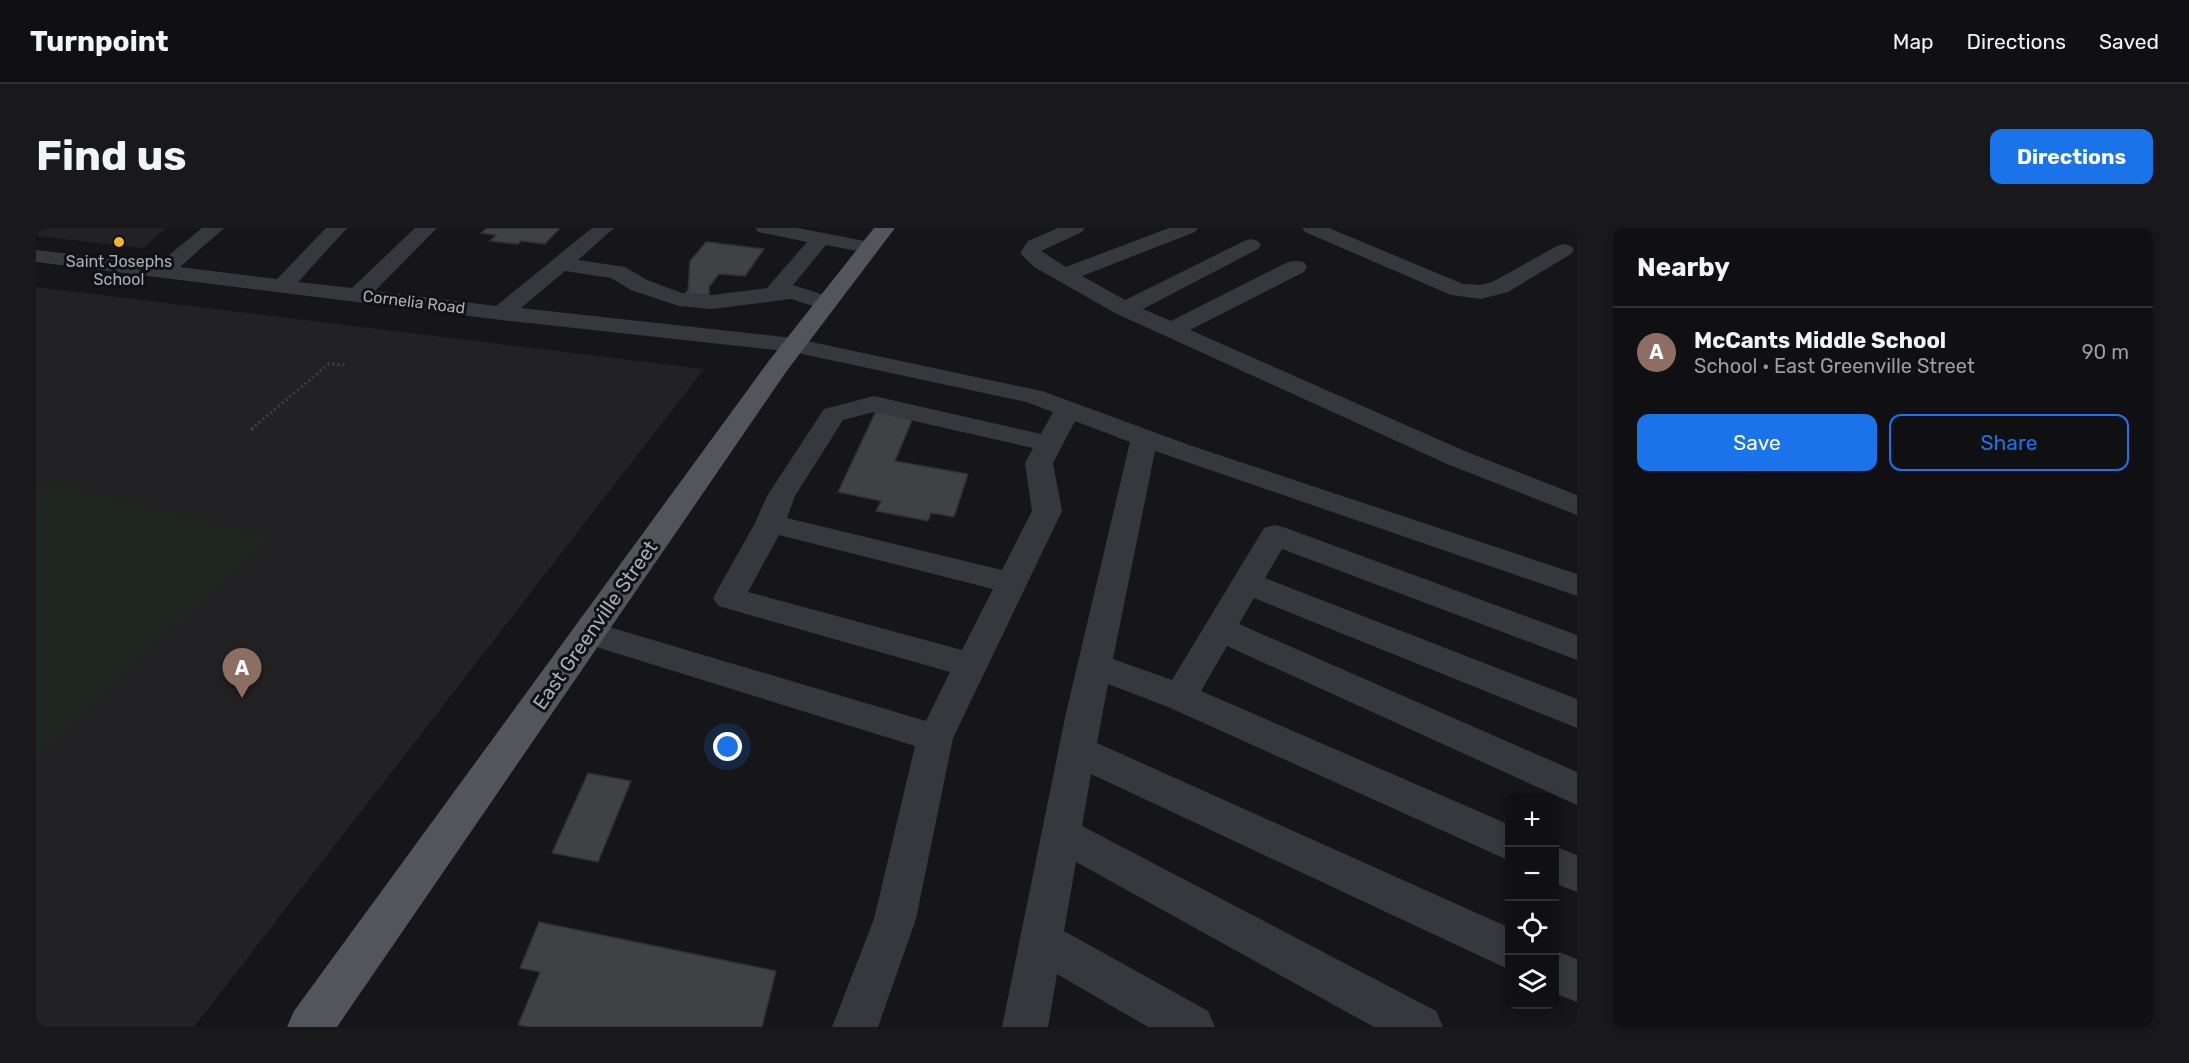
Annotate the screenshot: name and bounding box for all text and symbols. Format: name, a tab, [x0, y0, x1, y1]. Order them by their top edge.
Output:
text: Turnpoint	[30, 25, 169, 58]
text: Map	[1893, 29, 1934, 54]
text: Directions	[1967, 29, 2066, 54]
text: Saved	[2099, 29, 2159, 54]
button: Directions	[1990, 129, 2153, 184]
text: Find us	[36, 131, 187, 181]
marker: Saint Josephs School	[112, 235, 126, 249]
place label: Saint Josephs School	[66, 252, 172, 289]
text: Nearby	[1637, 252, 1730, 283]
street label: Cornelia Road	[362, 286, 466, 318]
text: McCants Middle School	[1694, 327, 1946, 354]
text: A	[1649, 340, 1664, 364]
text: 90 m	[2082, 340, 2129, 364]
text: School · East Greenville Street	[1694, 354, 1975, 378]
button: Save	[1637, 414, 1877, 471]
button: Share	[1889, 414, 2129, 471]
street label: East Greenville Street	[528, 536, 663, 714]
pin: A	[222, 648, 262, 698]
your location	[713, 732, 742, 761]
map controls	[1505, 793, 1559, 1009]
button: +	[1505, 793, 1559, 847]
button: −	[1505, 847, 1559, 901]
button: locate	[1505, 901, 1559, 955]
button: layers	[1505, 955, 1559, 1009]

